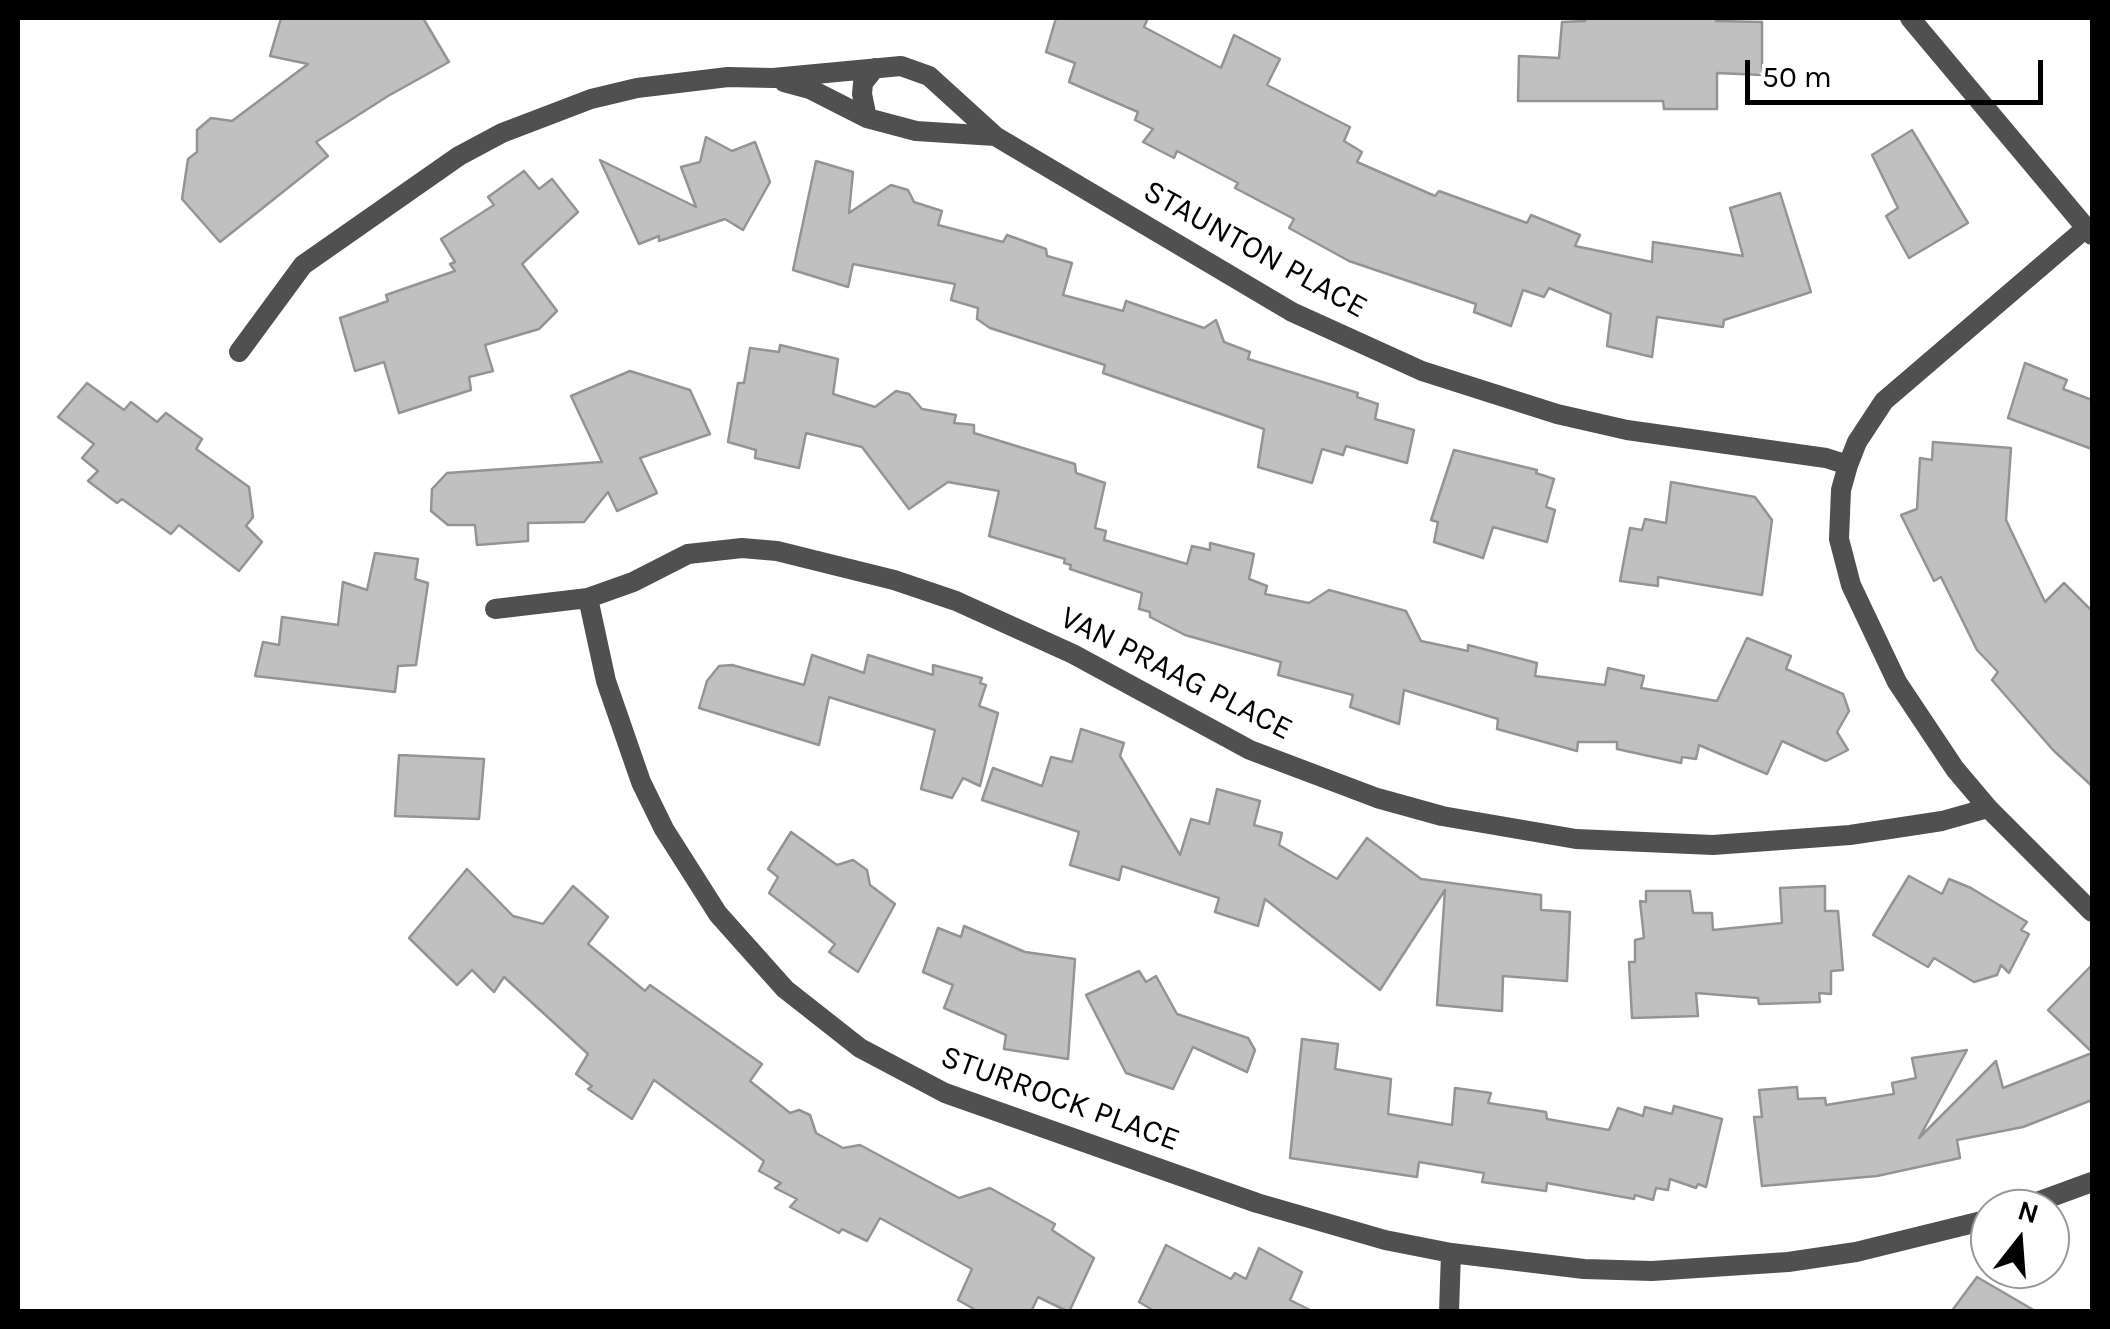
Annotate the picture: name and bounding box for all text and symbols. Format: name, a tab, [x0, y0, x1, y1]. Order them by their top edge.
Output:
scale bar	[1750, 40, 2048, 102]
text: 50 m	[1762, 59, 1832, 95]
street label: STAUNTON PLACE	[1136, 173, 1374, 327]
street label: VAN PRAAG PLACE	[1053, 599, 1299, 749]
street label: STURROCK PLACE	[935, 1038, 1185, 1160]
north arrow	[1970, 1189, 2070, 1289]
text: N	[2014, 1193, 2043, 1230]

